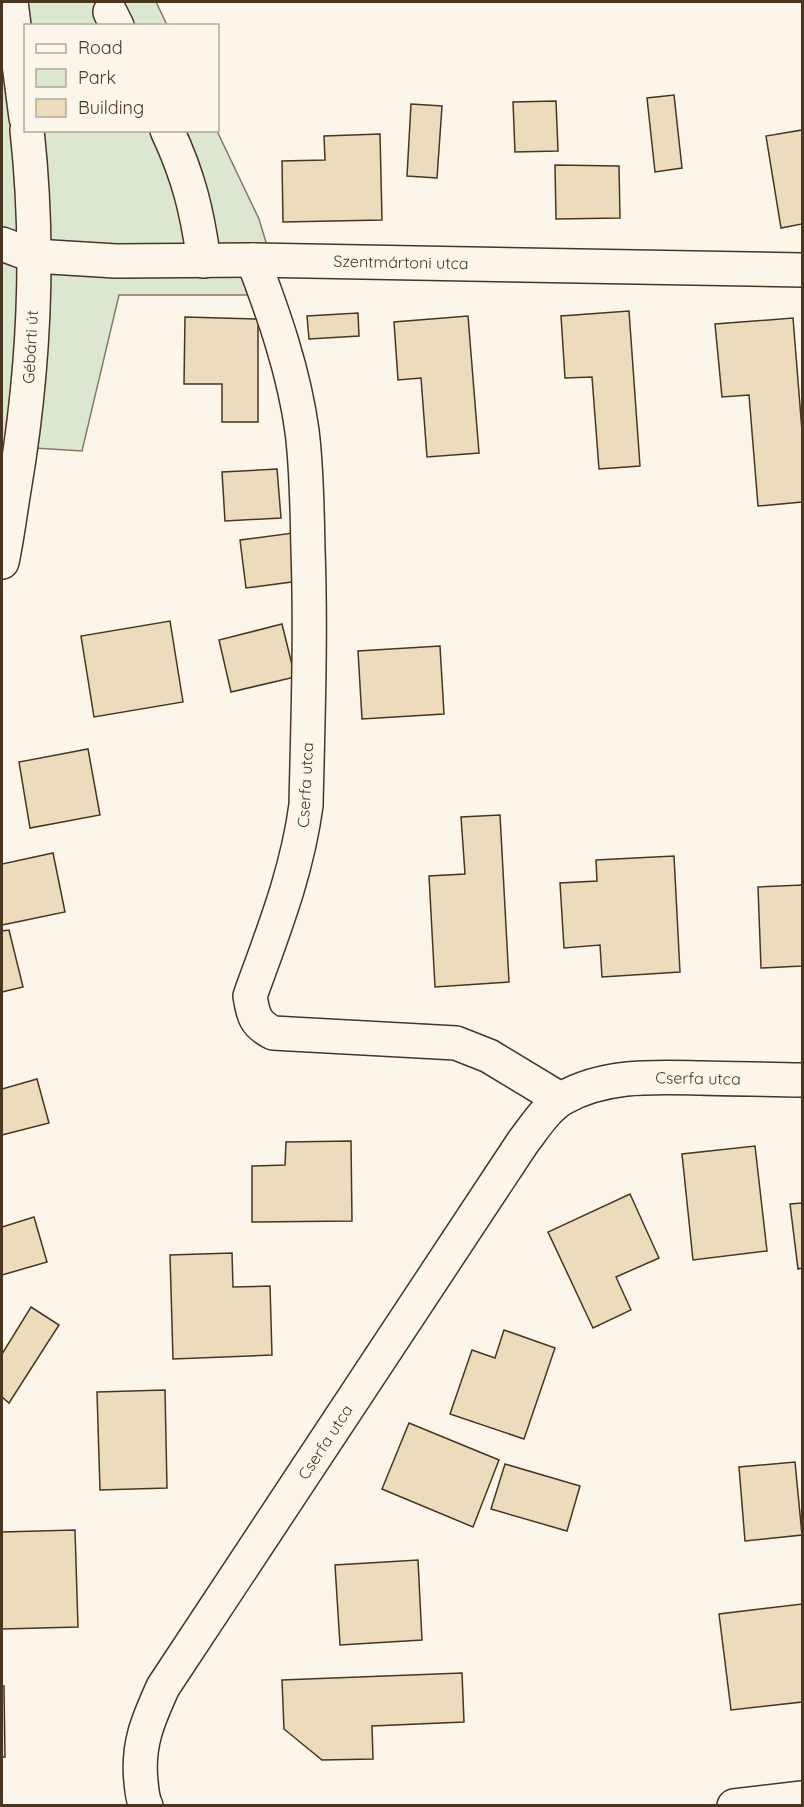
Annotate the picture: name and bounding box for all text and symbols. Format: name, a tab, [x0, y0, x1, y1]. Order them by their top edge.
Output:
legend	[24, 24, 219, 132]
text: Road	[78, 36, 123, 59]
text: Park	[78, 66, 116, 89]
text: Building	[78, 96, 144, 119]
street label: Szentmártoni utca	[333, 251, 469, 273]
street label: Gébárti út	[18, 310, 42, 384]
street label: Cserfa utca	[293, 742, 317, 828]
street label: Cserfa utca	[655, 1067, 741, 1089]
street label: Cserfa utca	[293, 1401, 357, 1483]

